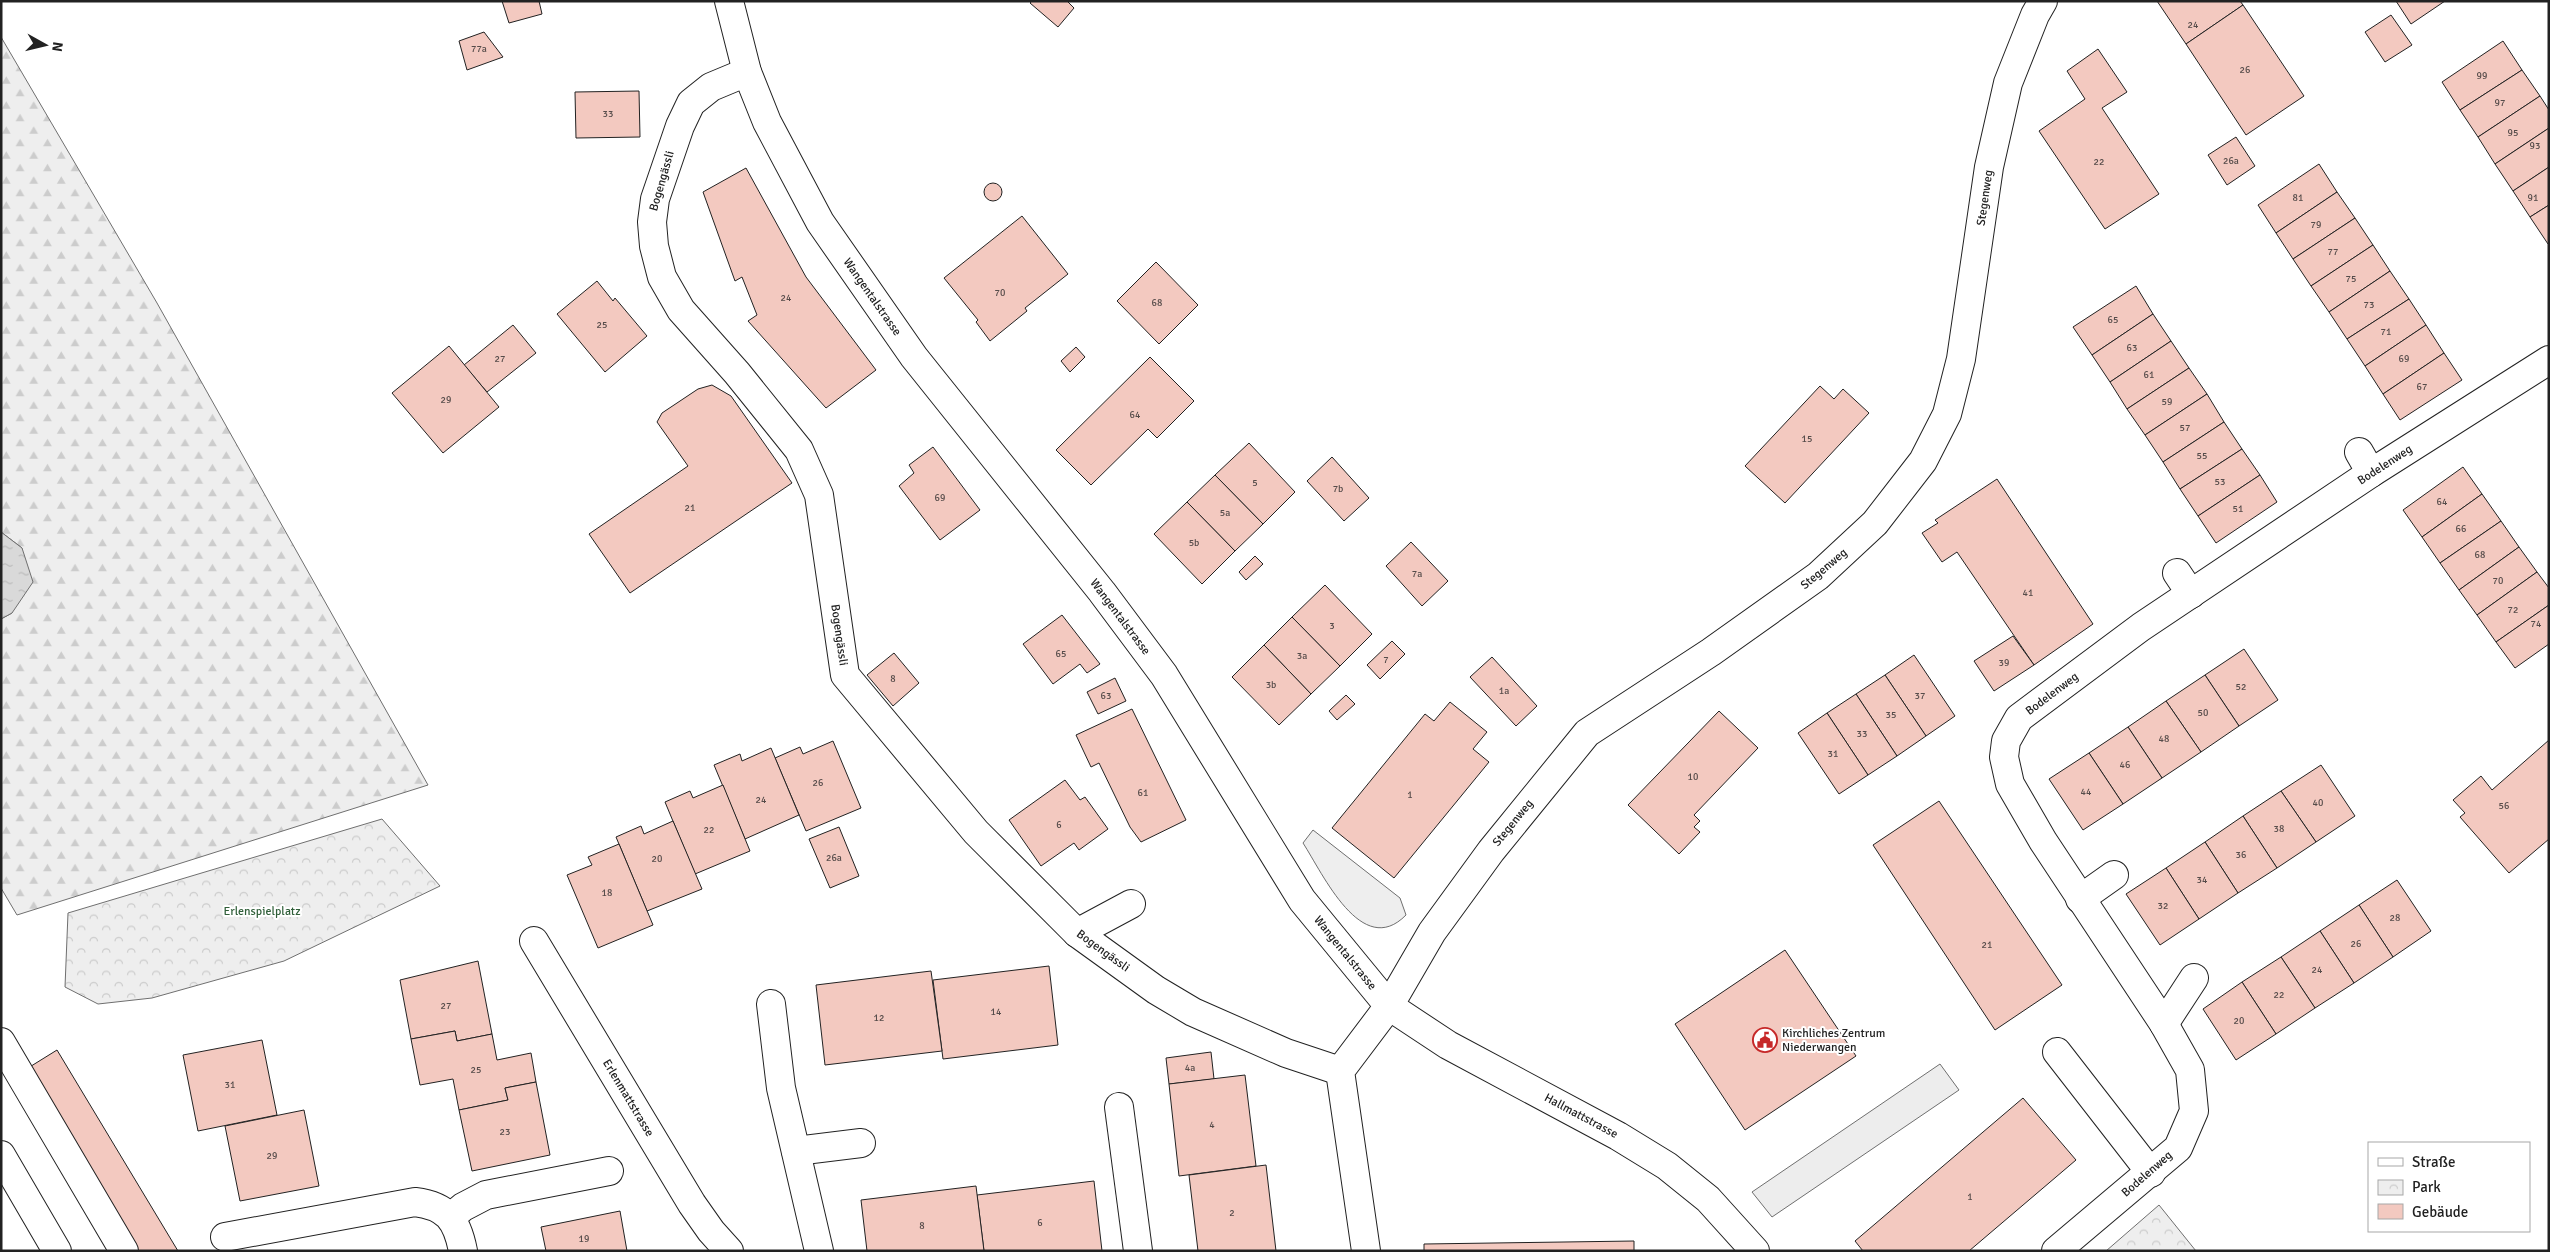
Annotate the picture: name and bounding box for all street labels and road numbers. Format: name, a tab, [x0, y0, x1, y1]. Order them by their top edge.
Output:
street label: Bogengässli	[646, 149, 678, 213]
street label: Stegenweg	[1974, 169, 1996, 227]
street label: Wangentalstrasse	[840, 255, 904, 339]
street label: Bodelenweg	[2355, 442, 2415, 488]
street label: Stegenweg	[1798, 545, 1850, 593]
street label: Wangentalstrasse	[1086, 576, 1154, 658]
street label: Bogengässli	[827, 603, 851, 667]
street label: Bodelenweg	[2023, 669, 2081, 719]
street label: Stegenweg	[1489, 796, 1537, 850]
street label: Wangentalstrasse	[1310, 913, 1380, 993]
street label: Bogengässli	[1073, 927, 1133, 975]
street label: Erlenmattstrasse	[599, 1057, 657, 1139]
street label: Hallmattstrasse	[1542, 1090, 1620, 1142]
street label: Bodelenweg	[2118, 1148, 2176, 1200]

